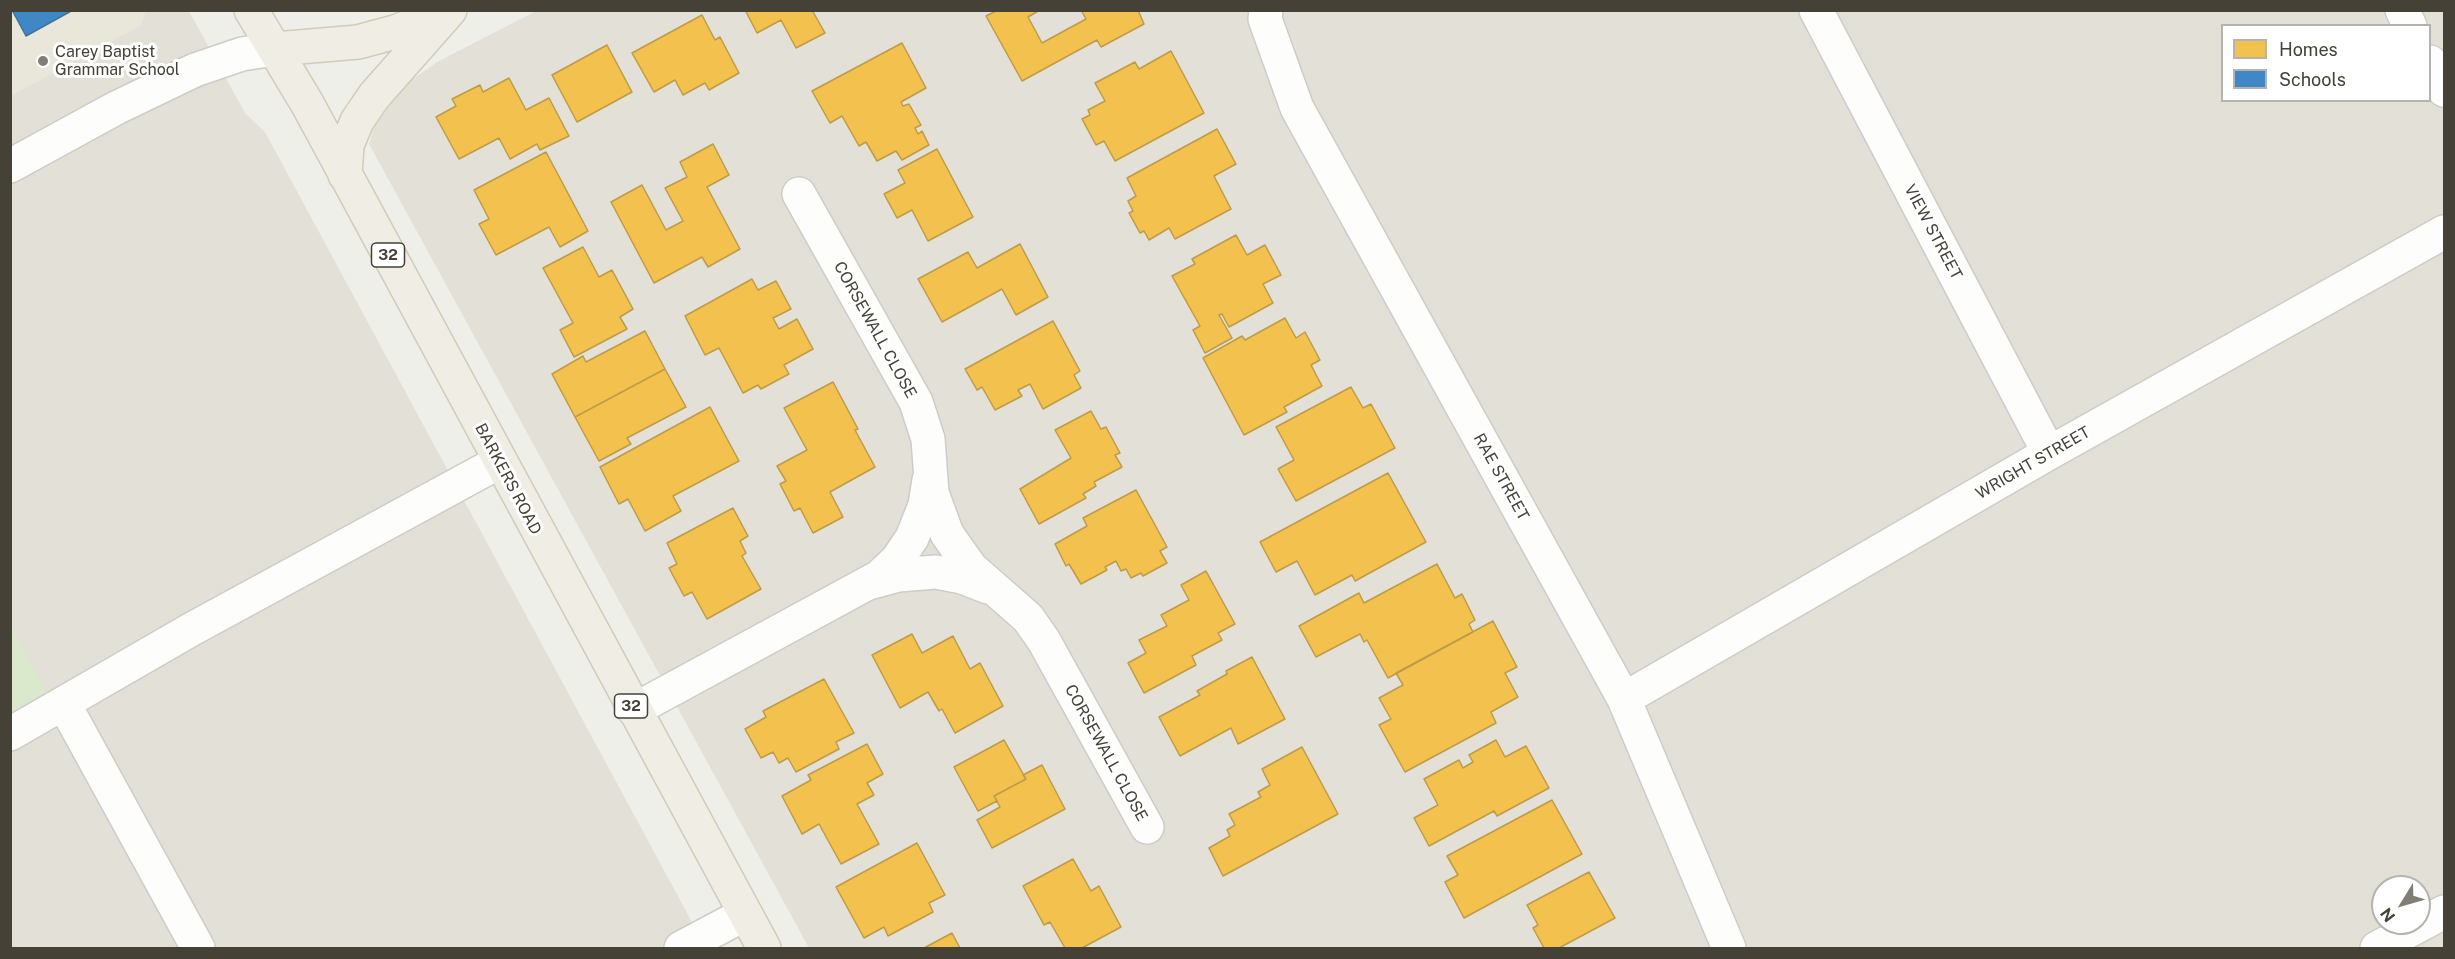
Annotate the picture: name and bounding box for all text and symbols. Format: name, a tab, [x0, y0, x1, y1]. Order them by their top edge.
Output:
legend	[2221, 24, 2431, 102]
text: Homes	[2279, 39, 2338, 60]
place label: Carey Baptist Grammar School	[55, 42, 180, 80]
marker: Carey Baptist Grammar School	[36, 54, 50, 68]
text: Schools	[2279, 69, 2346, 90]
street label: VIEW STREET	[1900, 181, 1966, 283]
road number: 32	[372, 243, 404, 267]
street label: CORSEWALL CLOSE	[829, 258, 921, 402]
street label: BARKERS ROAD	[471, 420, 545, 538]
street label: WRIGHT STREET	[1973, 423, 2093, 503]
street label: RAE STREET	[1469, 430, 1533, 524]
street label: CORSEWALL CLOSE	[1060, 681, 1152, 825]
road number: 32	[614, 694, 648, 718]
north arrow	[2371, 875, 2431, 935]
text: N	[2376, 904, 2399, 926]

